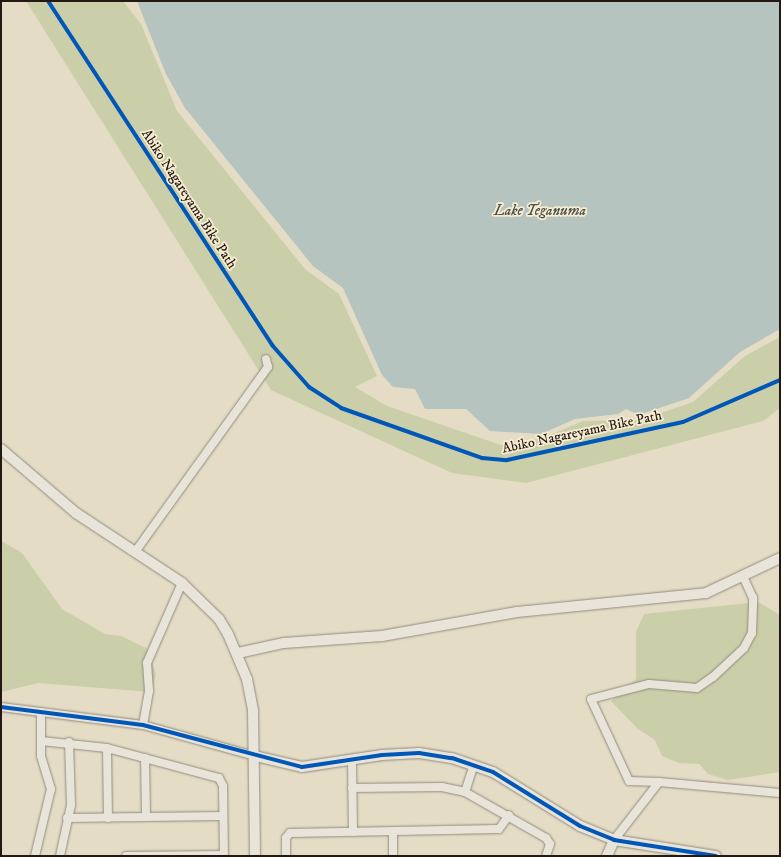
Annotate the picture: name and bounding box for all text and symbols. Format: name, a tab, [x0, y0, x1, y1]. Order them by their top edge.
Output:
street label: Abiko Nagareyama Bike Path	[138, 126, 240, 272]
water label: Lake Teganuma	[494, 202, 586, 220]
street label: Abiko Nagareyama Bike Path	[501, 407, 663, 457]

